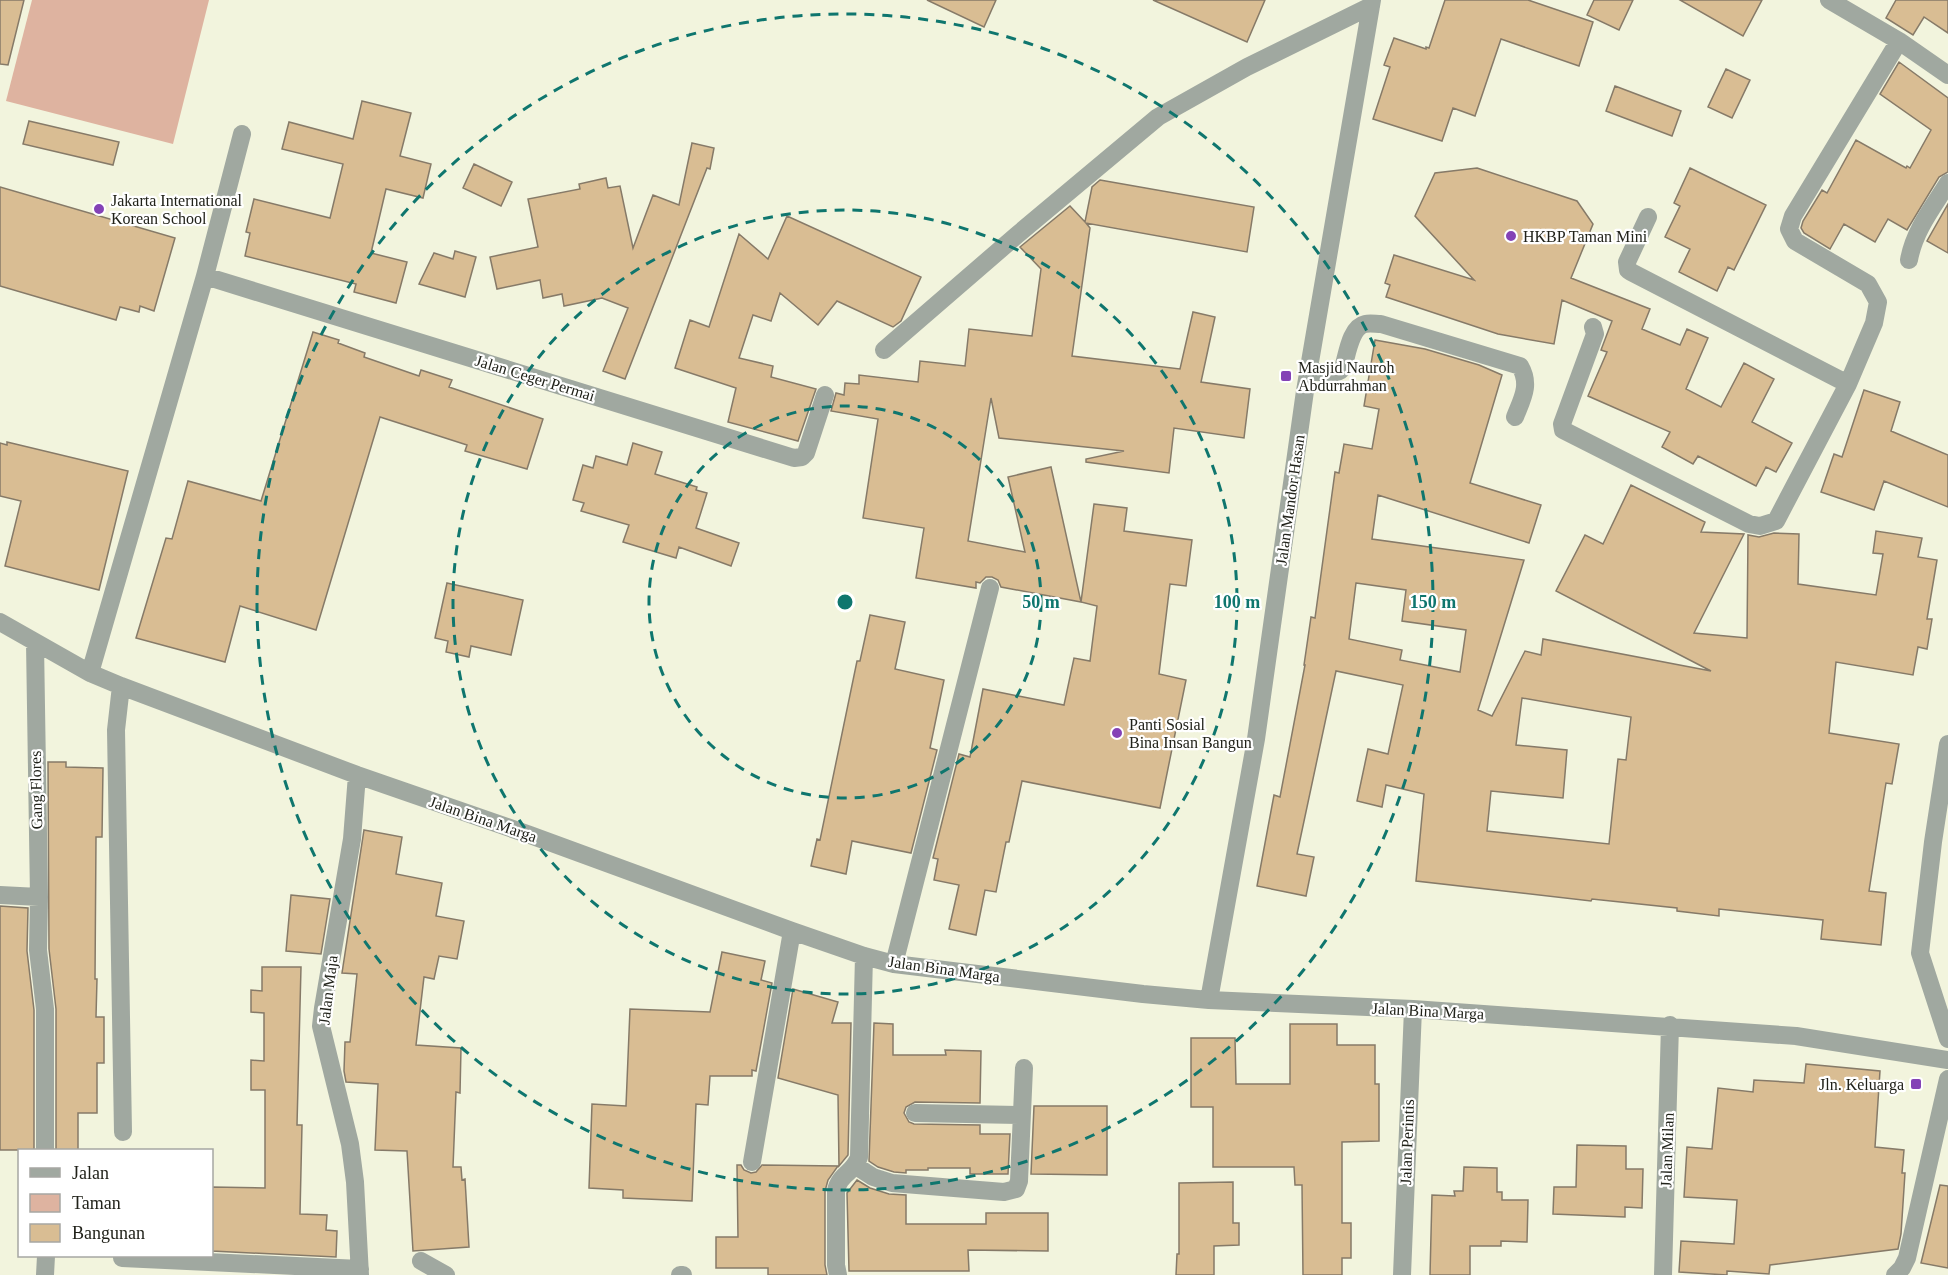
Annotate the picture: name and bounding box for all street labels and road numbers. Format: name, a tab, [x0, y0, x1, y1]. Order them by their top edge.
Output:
street label: Jalan Ceger Permai	[473, 352, 597, 405]
street label: Jalan Mandor Hasan	[1272, 434, 1308, 566]
street label: Gang Flores	[27, 751, 46, 829]
street label: Jalan Bina Marga	[427, 793, 539, 846]
street label: Jalan Bina Marga	[887, 953, 1001, 986]
street label: Jalan Maja	[315, 954, 342, 1026]
street label: Jalan Bina Marga	[1371, 1000, 1485, 1023]
street label: Jalan Perintis	[1397, 1099, 1417, 1185]
street label: Jalan Milan	[1657, 1112, 1677, 1188]

